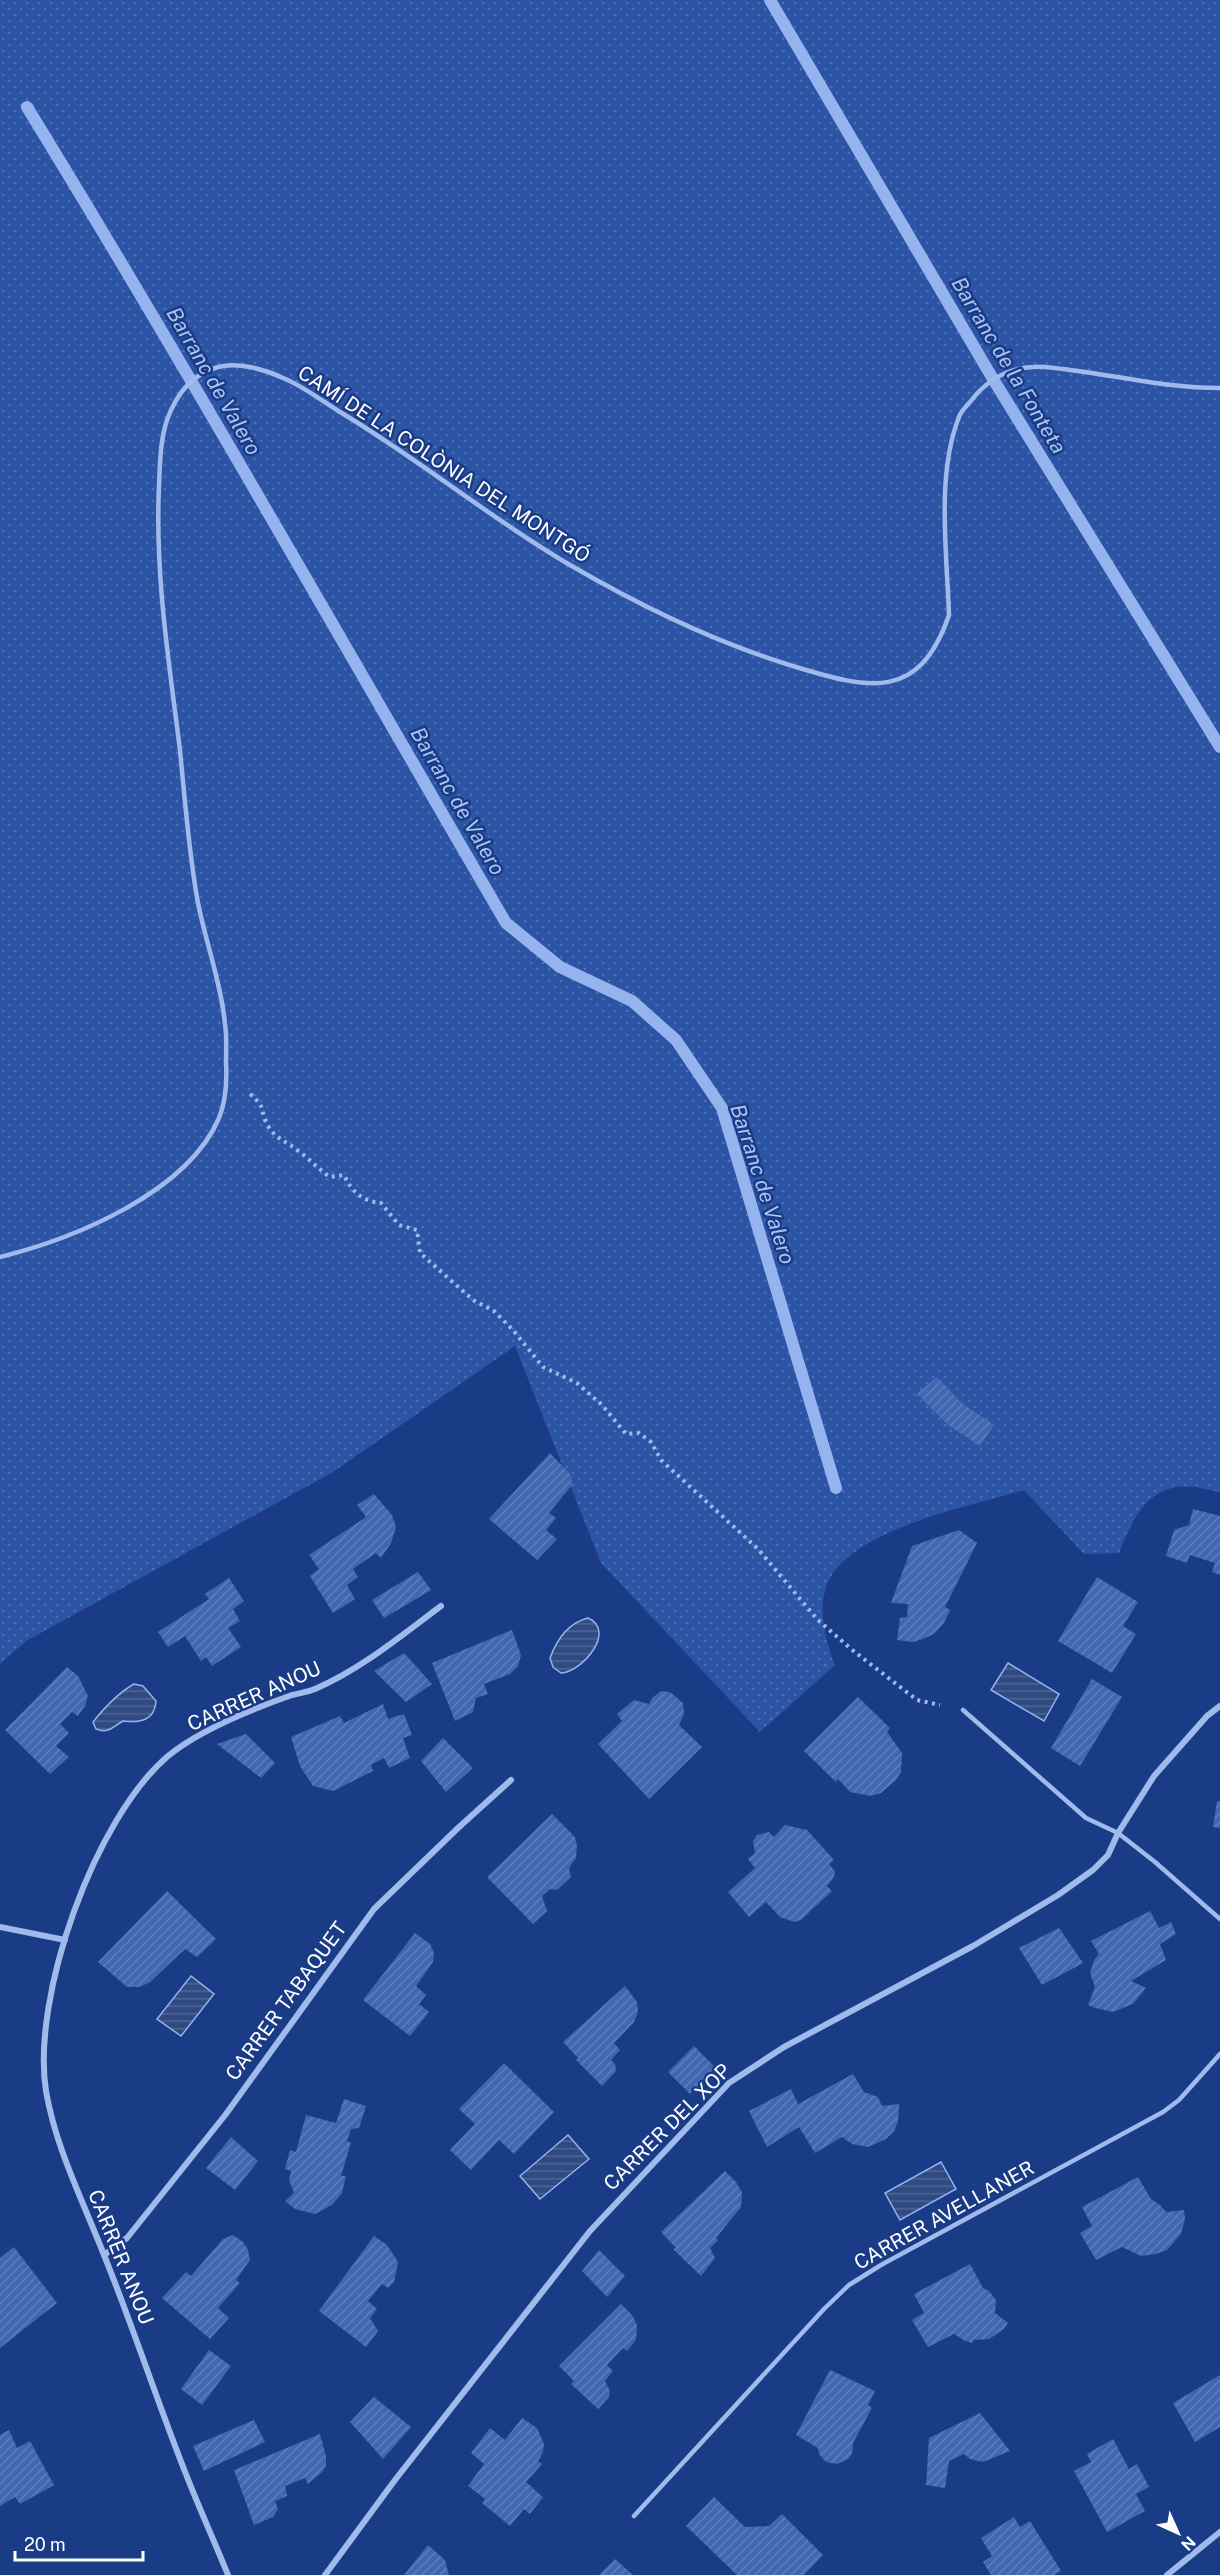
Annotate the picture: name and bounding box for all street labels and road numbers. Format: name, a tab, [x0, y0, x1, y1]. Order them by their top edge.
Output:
street label: CAMÍ DE LA COLÒNIA DEL MONTGÓ	[293, 360, 595, 568]
street label: CARRER ANOU	[184, 1656, 324, 1736]
street label: CARRER TABAQUET	[220, 1917, 352, 2085]
street label: CARRER DEL XOP	[599, 2058, 736, 2195]
street label: CARRER AVELLANER	[850, 2155, 1038, 2275]
street label: CARRER ANOU	[83, 2186, 159, 2328]

